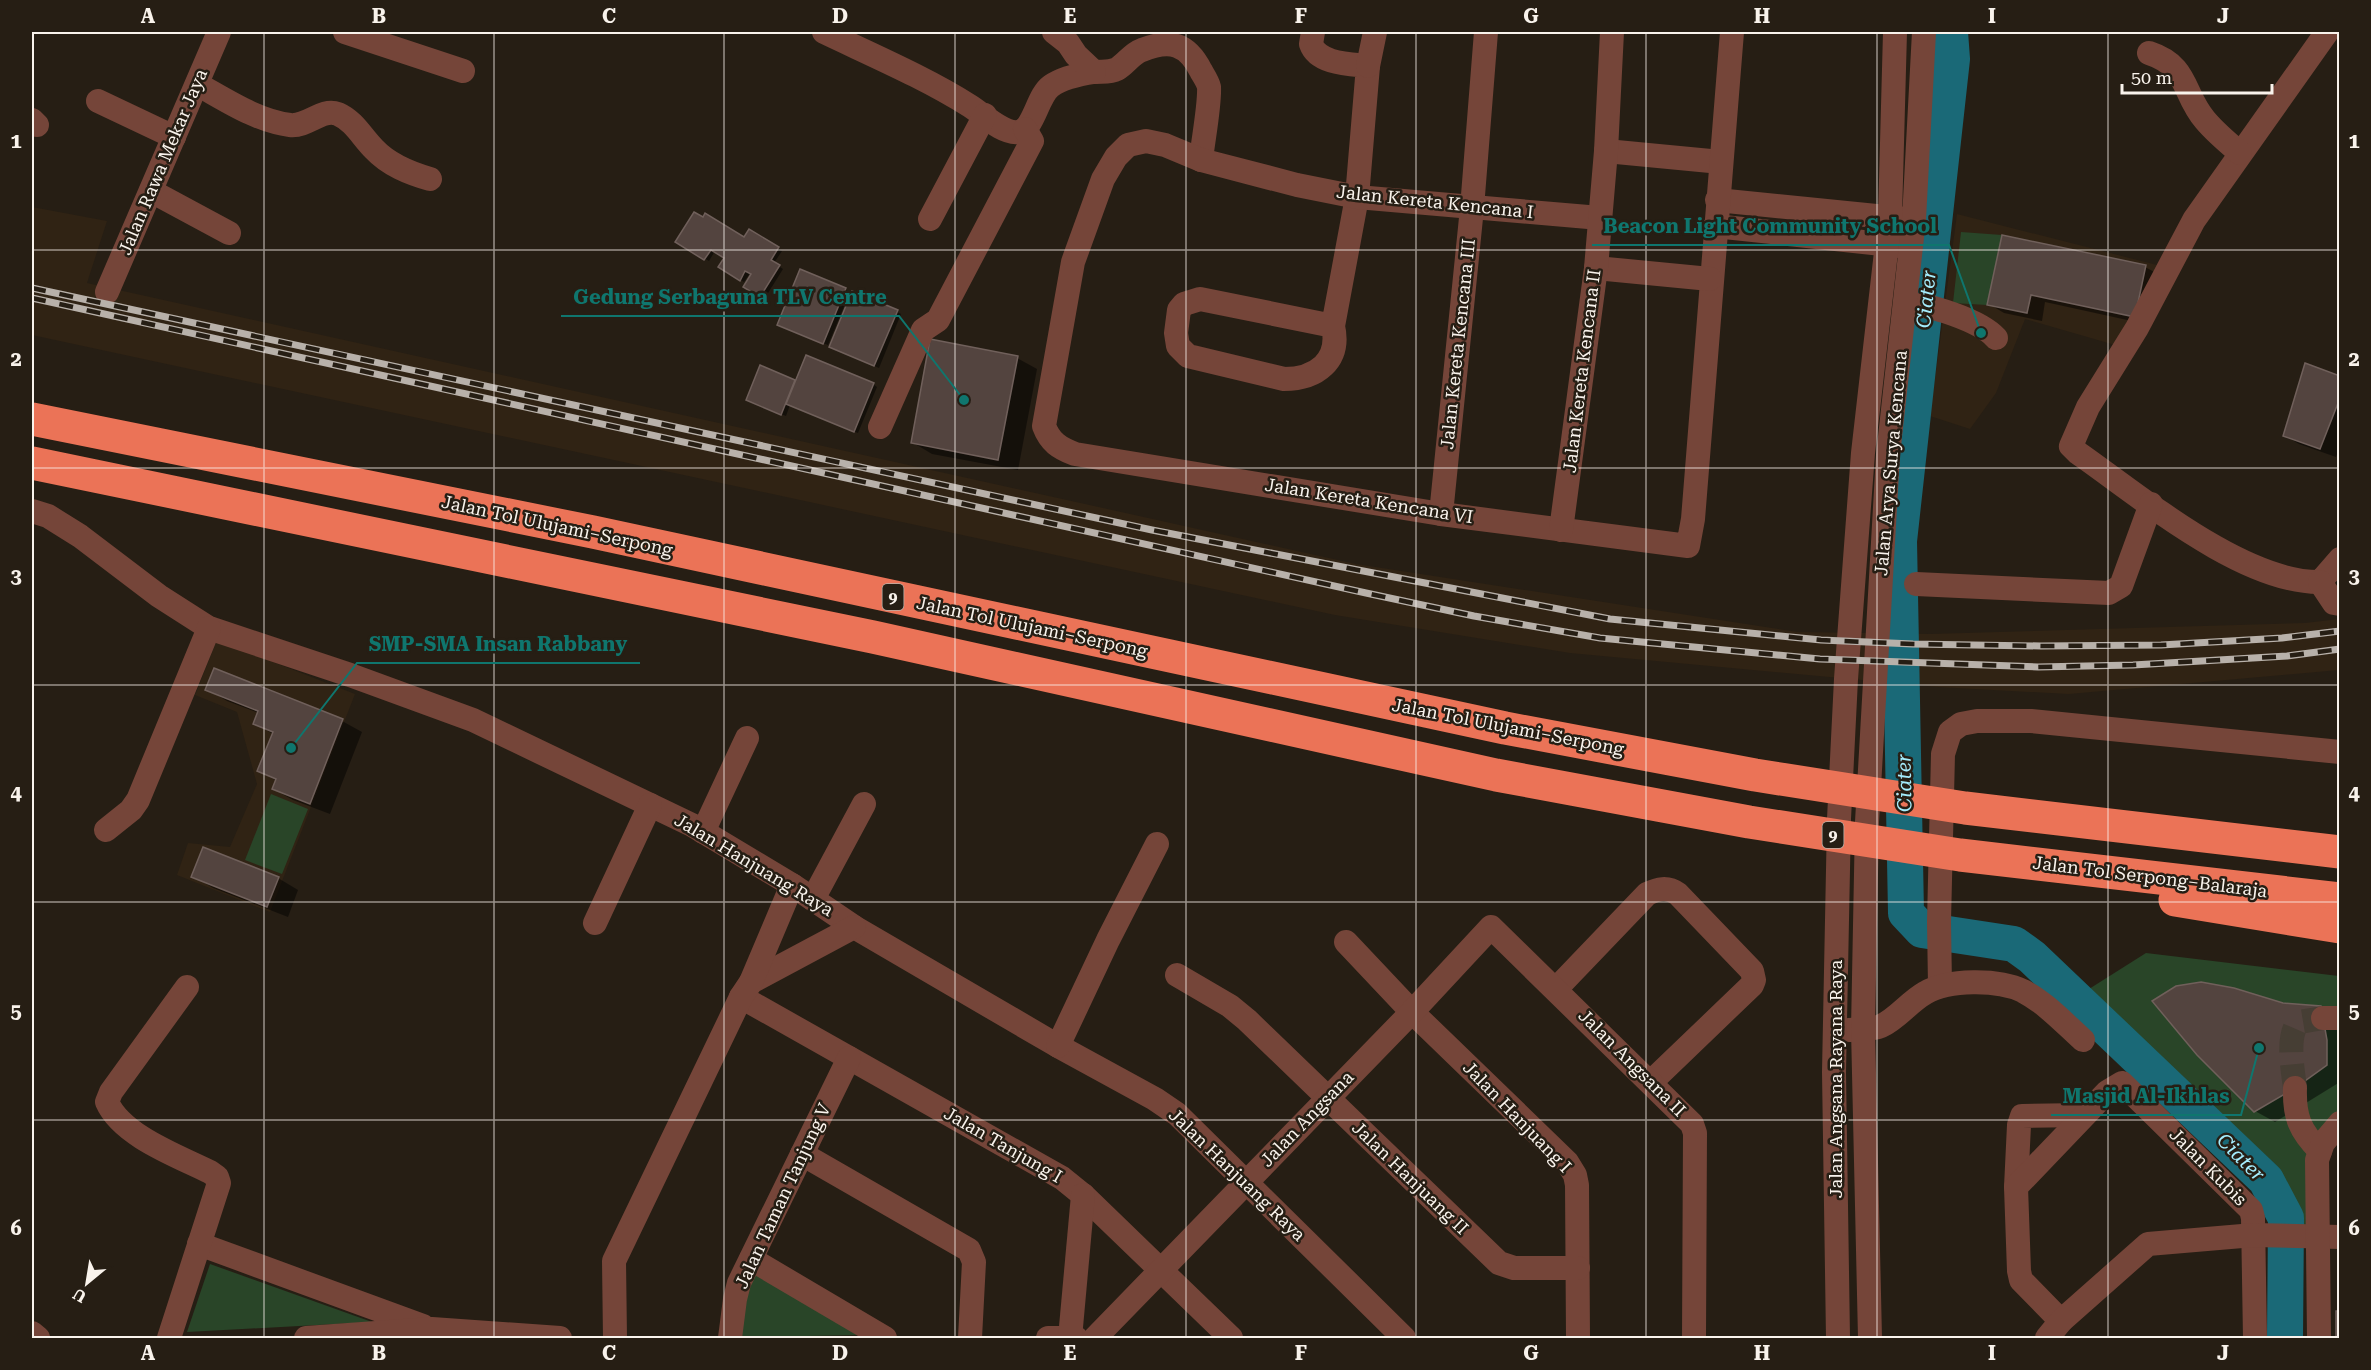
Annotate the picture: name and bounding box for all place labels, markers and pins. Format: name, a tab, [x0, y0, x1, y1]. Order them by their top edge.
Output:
callout: Beacon Light Community School	[1592, 207, 1949, 245]
callout: Gedung Serbaguna TLV Centre	[561, 278, 899, 316]
callout: SMP-SMA Insan Rabbany	[357, 625, 640, 663]
callout: Masjid Al-Ikhlas	[2051, 1077, 2241, 1115]

